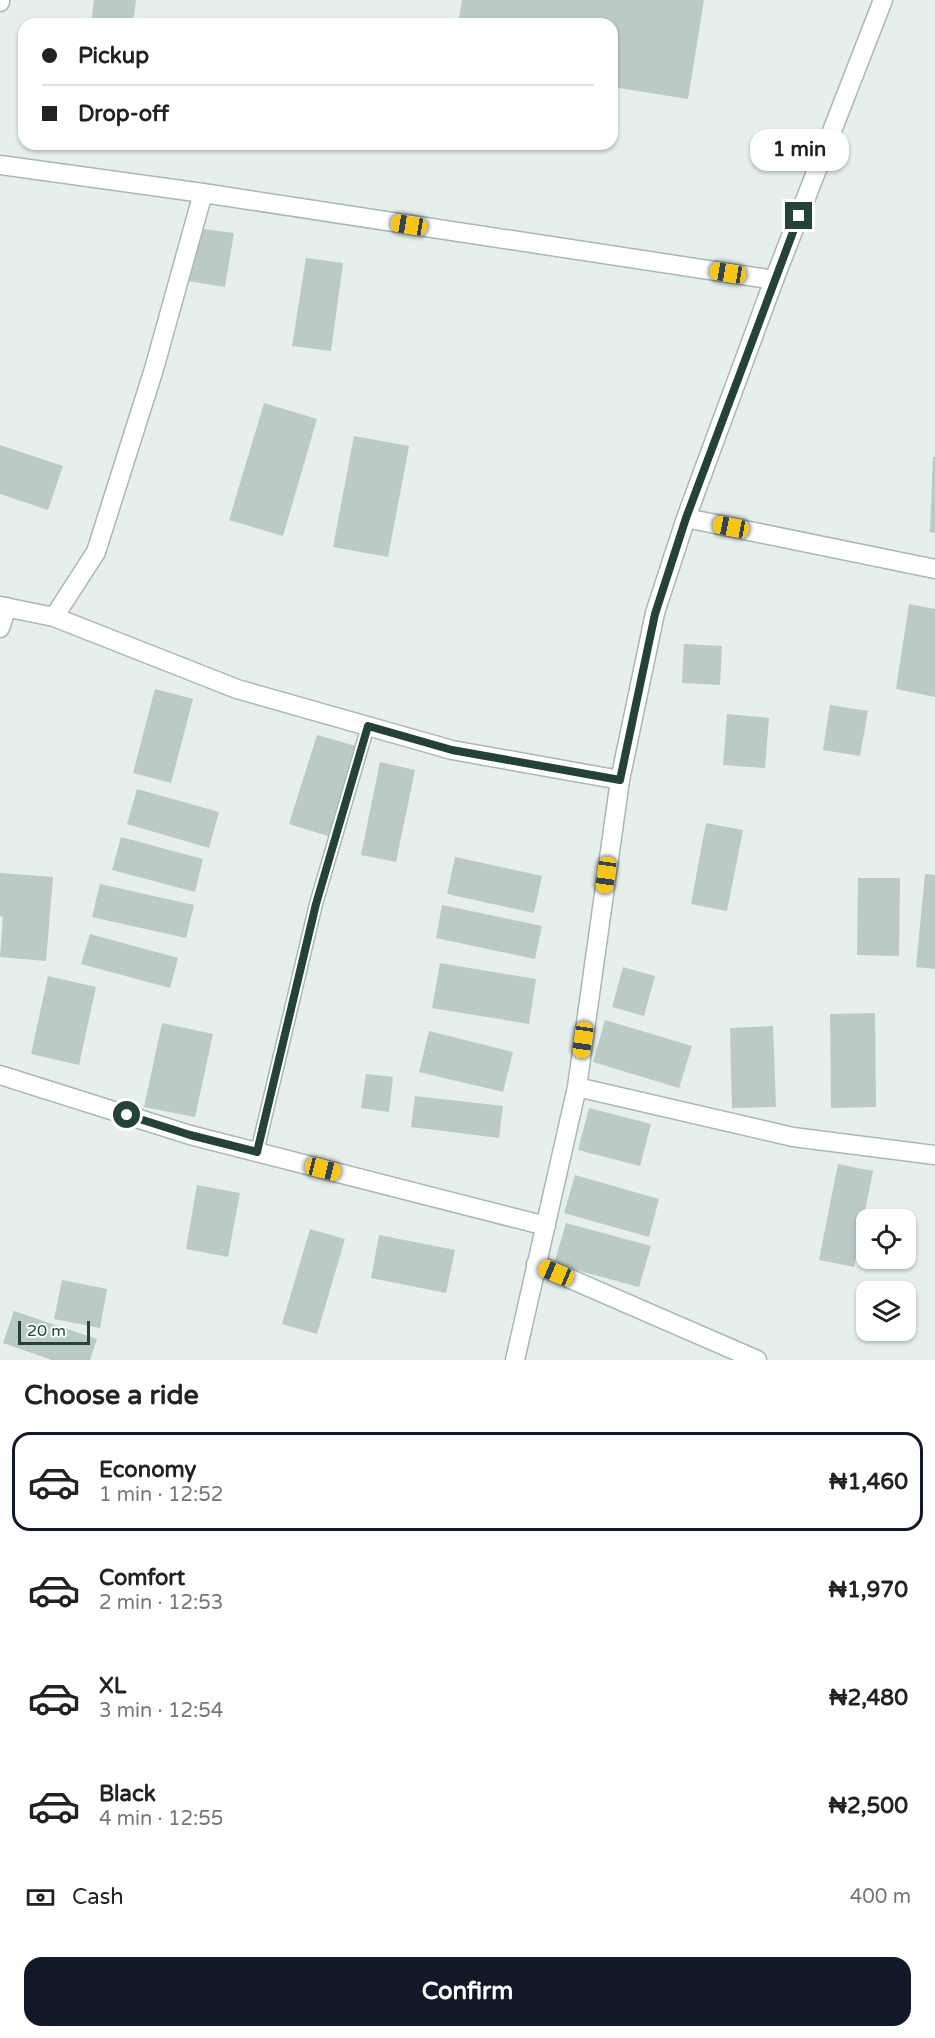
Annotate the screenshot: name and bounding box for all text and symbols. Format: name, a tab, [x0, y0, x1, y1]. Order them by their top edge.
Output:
text: Pickup	[78, 43, 149, 69]
text: Drop-off	[78, 101, 169, 127]
callout: 1 min	[750, 129, 848, 171]
text: 1 min	[773, 138, 826, 162]
route end	[785, 202, 812, 229]
car	[390, 213, 428, 237]
car	[709, 261, 747, 285]
car	[712, 515, 750, 539]
car	[595, 856, 617, 894]
car	[572, 1021, 594, 1059]
route start	[113, 1101, 140, 1128]
car	[303, 1156, 343, 1182]
map controls	[856, 1209, 916, 1341]
button: locate	[856, 1209, 916, 1269]
car	[536, 1258, 576, 1288]
button: layers	[856, 1281, 916, 1341]
scale bar	[18, 1318, 90, 1346]
text: 20 m	[27, 1321, 66, 1341]
text: Choose a ride	[24, 1379, 199, 1412]
icon: car	[27, 1455, 81, 1509]
text: Economy	[99, 1457, 196, 1483]
text: ₦1,460	[829, 1469, 908, 1495]
text: 1 min · 12:52	[99, 1483, 223, 1507]
icon: car	[27, 1563, 81, 1617]
text: Comfort	[99, 1565, 185, 1591]
text: ₦1,970	[829, 1577, 908, 1603]
text: 2 min · 12:53	[99, 1591, 223, 1615]
icon: car	[27, 1671, 81, 1725]
text: XL	[99, 1673, 126, 1699]
text: ₦2,480	[829, 1685, 908, 1711]
text: 3 min · 12:54	[99, 1699, 223, 1723]
icon: car	[27, 1779, 81, 1833]
text: Black	[99, 1781, 156, 1807]
text: ₦2,500	[829, 1793, 908, 1819]
text: 4 min · 12:55	[99, 1807, 223, 1831]
icon: cash	[24, 1881, 57, 1914]
text: Cash	[72, 1884, 124, 1910]
text: 400 m	[850, 1885, 911, 1909]
button: Confirm	[24, 1957, 911, 2026]

